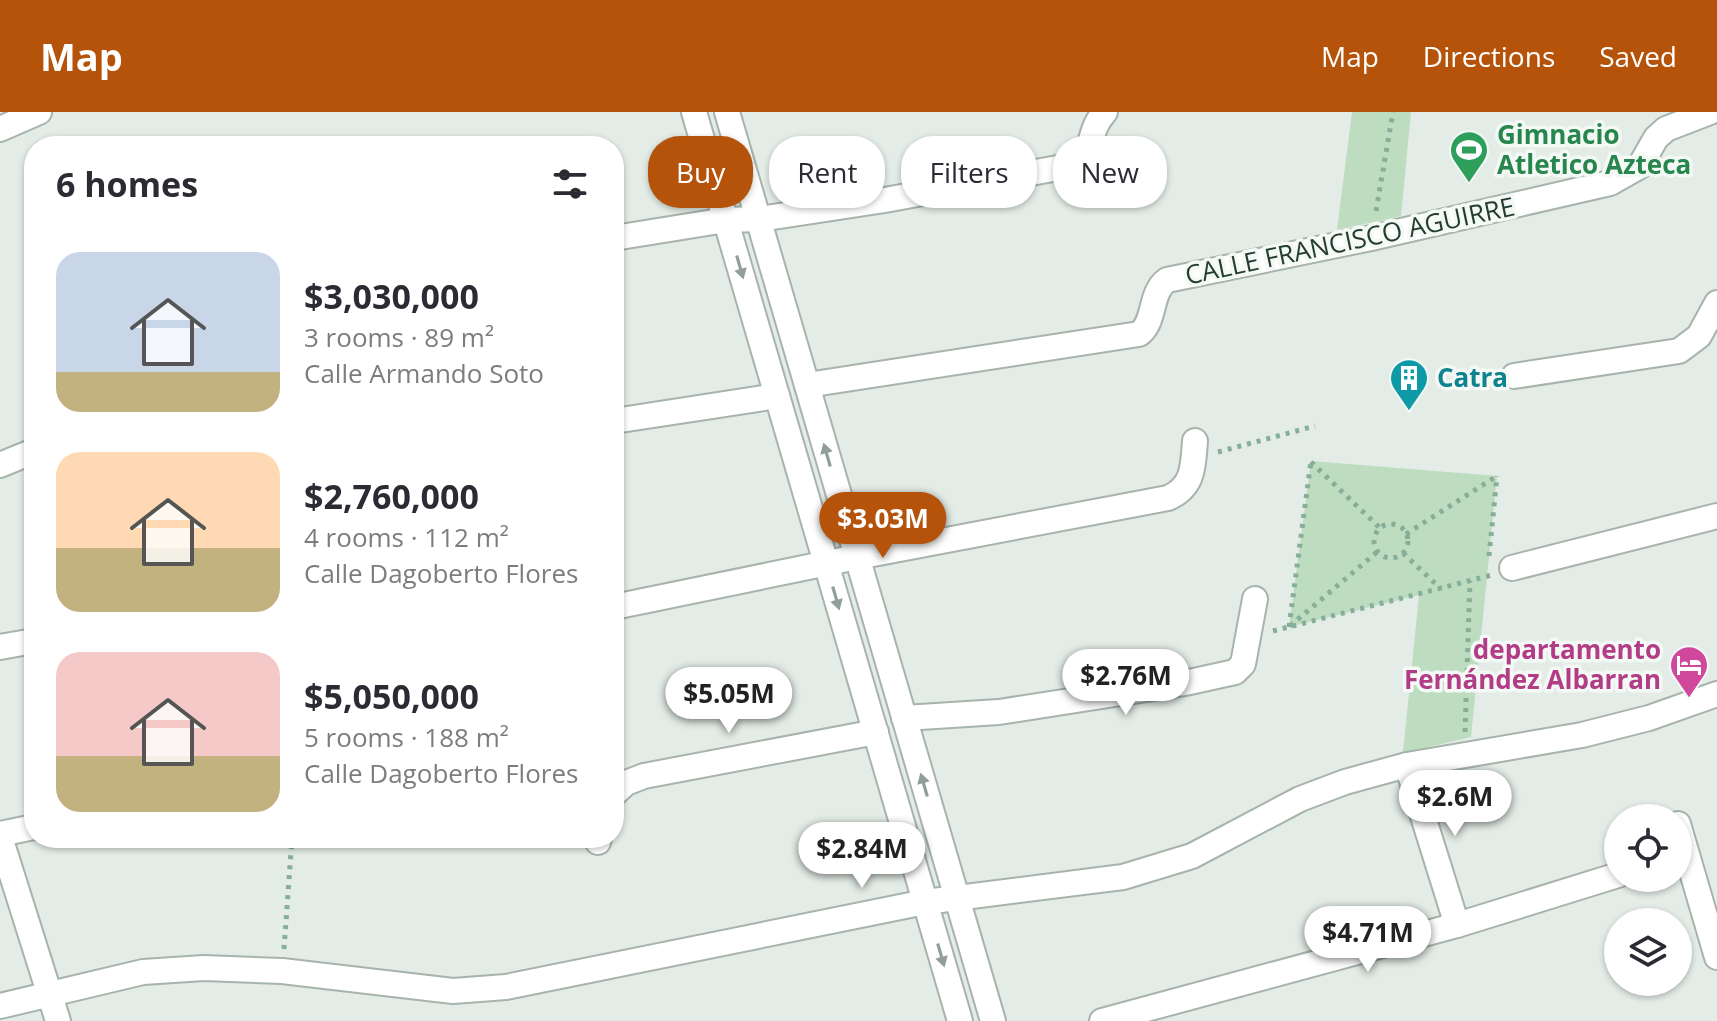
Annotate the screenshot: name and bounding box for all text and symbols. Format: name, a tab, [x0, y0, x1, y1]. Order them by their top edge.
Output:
text: Map	[40, 30, 123, 82]
text: Map	[1321, 37, 1379, 75]
text: Directions	[1423, 37, 1555, 75]
text: Saved	[1599, 37, 1677, 75]
place label: Gimnacio Atletico Azteca	[1497, 116, 1691, 182]
sports icon: Gimnacio Atletico Azteca	[1448, 129, 1490, 184]
chip: Buy	[648, 136, 753, 208]
chip: Rent	[769, 136, 885, 208]
chip: Filters	[901, 136, 1037, 208]
chip: New	[1053, 136, 1167, 208]
text: 6 homes	[56, 161, 198, 207]
icon: filters	[548, 162, 592, 206]
street label: CALLE FRANCISCO AGUIRRE	[1182, 187, 1518, 293]
one-way arrow	[734, 255, 746, 280]
text: $3,030,000	[304, 273, 479, 319]
icon: home	[120, 284, 216, 380]
text: 3 rooms · 89 m²	[304, 319, 494, 355]
text: Calle Armando Soto	[304, 355, 544, 391]
building icon: Catra	[1388, 357, 1430, 412]
place label: Catra	[1437, 359, 1508, 395]
one-way arrow	[821, 442, 833, 467]
text: $2,760,000	[304, 473, 479, 519]
icon: home	[120, 484, 216, 580]
pin: $3.03M	[818, 492, 948, 560]
text: $3.03M	[837, 500, 929, 536]
text: 4 rooms · 112 m²	[304, 519, 509, 555]
text: Calle Dagoberto Flores	[304, 555, 578, 591]
one-way arrow	[830, 586, 843, 610]
place label: departamento Fernández Albarran	[1404, 631, 1661, 697]
hotel icon: departamento Fernández Albarran	[1668, 644, 1710, 699]
pin: $2.76M	[1061, 649, 1191, 717]
text: $2.76M	[1080, 657, 1172, 693]
pin: $5.05M	[664, 667, 794, 735]
text: $5,050,000	[304, 673, 479, 719]
text: $5.05M	[683, 675, 775, 711]
icon: home	[120, 684, 216, 780]
text: 5 rooms · 188 m²	[304, 719, 509, 755]
text: Calle Dagoberto Flores	[304, 755, 578, 791]
pin: $2.6M	[1399, 770, 1511, 838]
one-way arrow	[917, 772, 930, 796]
text: $2.6M	[1417, 778, 1493, 814]
map controls	[1604, 804, 1692, 996]
button: locate	[1604, 804, 1692, 892]
pin: $2.84M	[797, 822, 927, 890]
text: $2.84M	[816, 830, 908, 866]
pin: $4.71M	[1303, 906, 1433, 974]
button: layers	[1604, 908, 1692, 996]
text: $4.71M	[1322, 914, 1414, 950]
one-way arrow	[935, 943, 948, 967]

